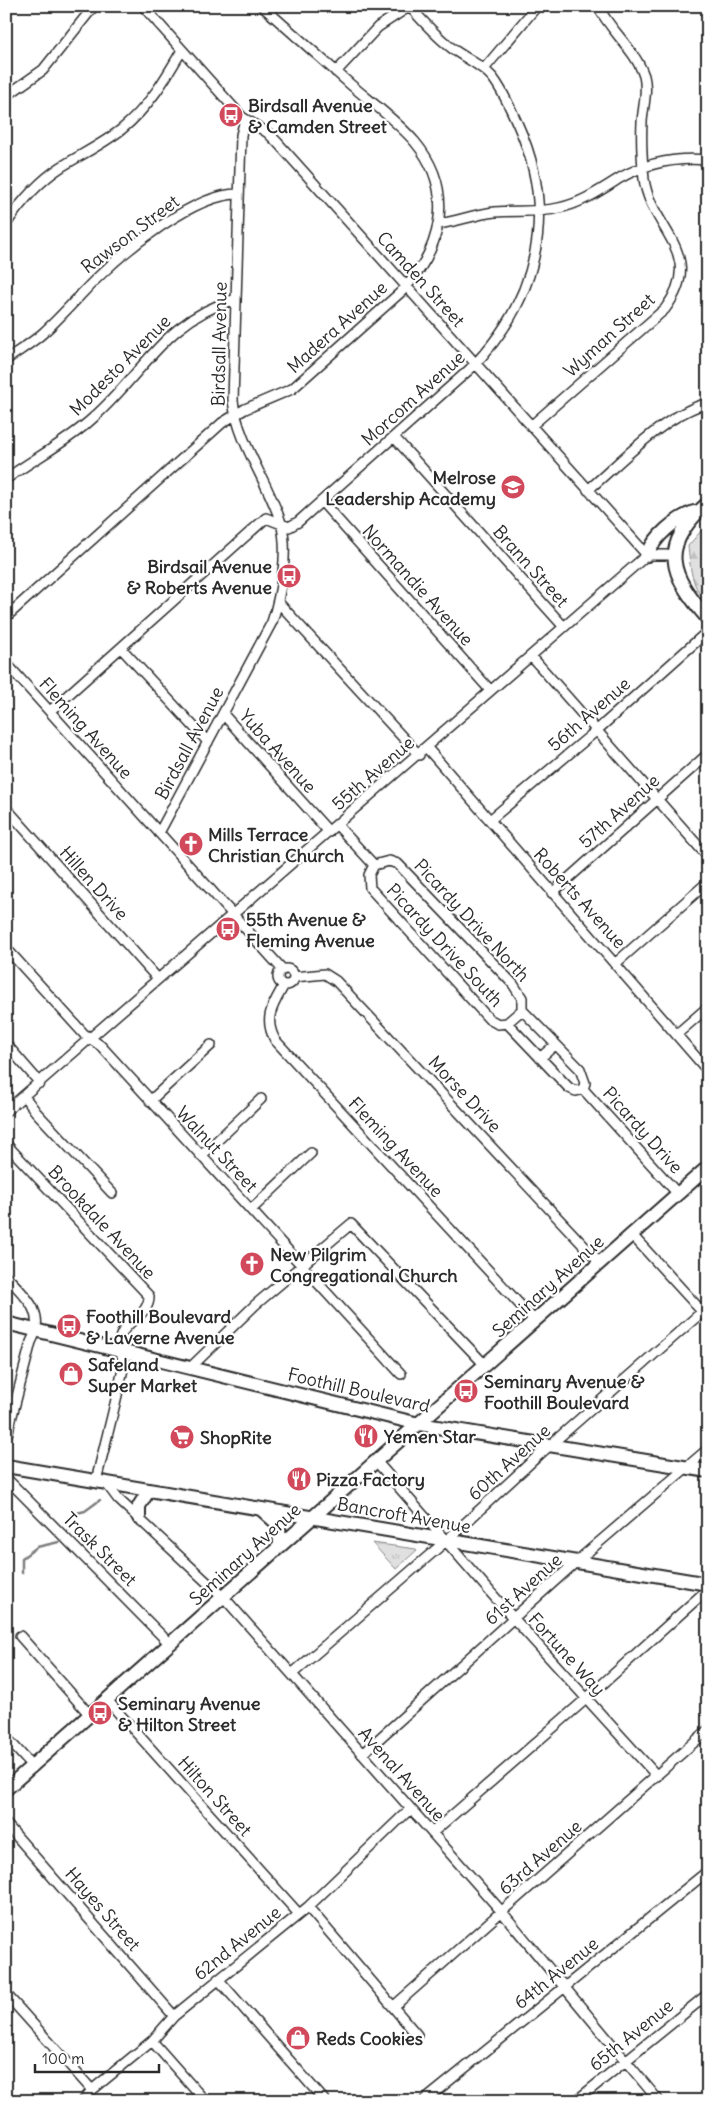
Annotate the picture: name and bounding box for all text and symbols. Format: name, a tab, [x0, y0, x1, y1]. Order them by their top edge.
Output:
place label: Birdsall Avenue & Camden Street	[248, 94, 388, 138]
bus stop icon: Birdsall Avenue & Camden Street	[218, 102, 244, 128]
street label: Rawson Street	[76, 190, 184, 278]
street label: Camden Street	[372, 226, 470, 332]
street label: Madera Avenue	[282, 276, 392, 378]
street label: Birdsall Avenue	[206, 281, 232, 407]
street label: Wyman Street	[559, 288, 659, 382]
street label: Modesto Avenue	[65, 310, 175, 420]
street label: Morcom Avenue	[357, 346, 469, 450]
place label: Melrose Leadership Academy	[325, 466, 496, 510]
school or university icon: Melrose Leadership Academy	[500, 474, 526, 500]
street label: Normandie Avenue	[358, 520, 478, 650]
street label: Brann Street	[488, 520, 574, 612]
place label: Birdsail Avenue & Roberts Avenue	[127, 555, 272, 599]
bus stop icon: Birdsail Avenue & Roberts Avenue	[276, 563, 302, 589]
street label: Fleming Avenue	[34, 672, 138, 784]
street label: 56th Avenue	[543, 672, 635, 756]
street label: Birdsall Avenue	[150, 683, 228, 803]
street label: Yuba Avenue	[235, 705, 321, 797]
street label: 55th Avenue	[327, 731, 419, 815]
street label: 57th Avenue	[574, 769, 664, 853]
place label: Mills Terrace Christian Church	[208, 823, 345, 867]
church icon: Mills Terrace Christian Church	[178, 831, 204, 857]
street label: Hillen Drive	[55, 841, 133, 925]
street label: Roberts Avenue	[529, 843, 631, 953]
street label: Picardy Drive North	[409, 854, 535, 986]
street label: Picardy Drive South	[382, 879, 508, 1011]
place label: 55th Avenue & Fleming Avenue	[246, 908, 375, 952]
bus stop icon: 55th Avenue & Fleming Avenue	[215, 916, 241, 942]
street label: Morse Drive	[424, 1051, 506, 1137]
street label: Picardy Drive	[598, 1082, 688, 1178]
street label: Fleming Avenue	[344, 1092, 448, 1202]
street label: Walnut Street	[171, 1101, 263, 1197]
street label: Brookdale Avenue	[43, 1160, 161, 1284]
street label: Seminary Avenue	[487, 1230, 609, 1342]
place label: New Pilgrim Congregational Church	[270, 1243, 458, 1287]
church icon: New Pilgrim Congregational Church	[239, 1251, 265, 1277]
place label: Foothill Boulevard & Laverne Avenue	[86, 1305, 235, 1349]
bus stop icon: Foothill Boulevard & Laverne Avenue	[56, 1313, 82, 1339]
place label: Safeland Super Market	[88, 1353, 198, 1397]
shop icon: Safeland Super Market	[58, 1361, 84, 1387]
street label: Foothill Boulevard	[286, 1362, 433, 1418]
place label: Seminary Avenue & Foothill Boulevard	[484, 1370, 645, 1414]
bus stop icon: Seminary Avenue & Foothill Boulevard	[453, 1378, 479, 1404]
street label: 60th Avenue	[463, 1419, 555, 1505]
restaurant icon: Yemen Star	[353, 1423, 379, 1449]
supermarket icon: ShopRite	[169, 1424, 195, 1450]
place label: Yemen Star	[383, 1425, 477, 1448]
place label: ShopRite	[200, 1426, 272, 1449]
restaurant icon: Pizza Factory	[286, 1466, 312, 1492]
place label: Pizza Factory	[316, 1468, 425, 1491]
street label: Bancroft Avenue	[335, 1492, 473, 1538]
street label: Seminary Avenue	[184, 1498, 306, 1610]
street label: Trask Street	[58, 1507, 142, 1591]
street label: 61st Avenue	[479, 1548, 567, 1630]
street label: Fortune Way	[524, 1608, 610, 1700]
place label: Seminary Avenue & Hilton Street	[118, 1692, 261, 1736]
bus stop icon: Seminary Avenue & Hilton Street	[87, 1700, 113, 1726]
street label: Avenal Avenue	[354, 1722, 450, 1826]
street label: Hilton Street	[173, 1751, 257, 1841]
street label: 63rd Avenue	[494, 1815, 586, 1899]
street label: Hayes Street	[60, 1862, 146, 1956]
street label: 62nd Avenue	[189, 1901, 285, 1985]
street label: 64th Avenue	[509, 1932, 603, 2014]
street label: 65th Avenue	[584, 1994, 678, 2076]
shop icon: Reds Cookies	[285, 2025, 311, 2051]
place label: Reds Cookies	[316, 2027, 423, 2050]
scale bar	[35, 2042, 159, 2074]
text: 100 m	[42, 2049, 84, 2068]

